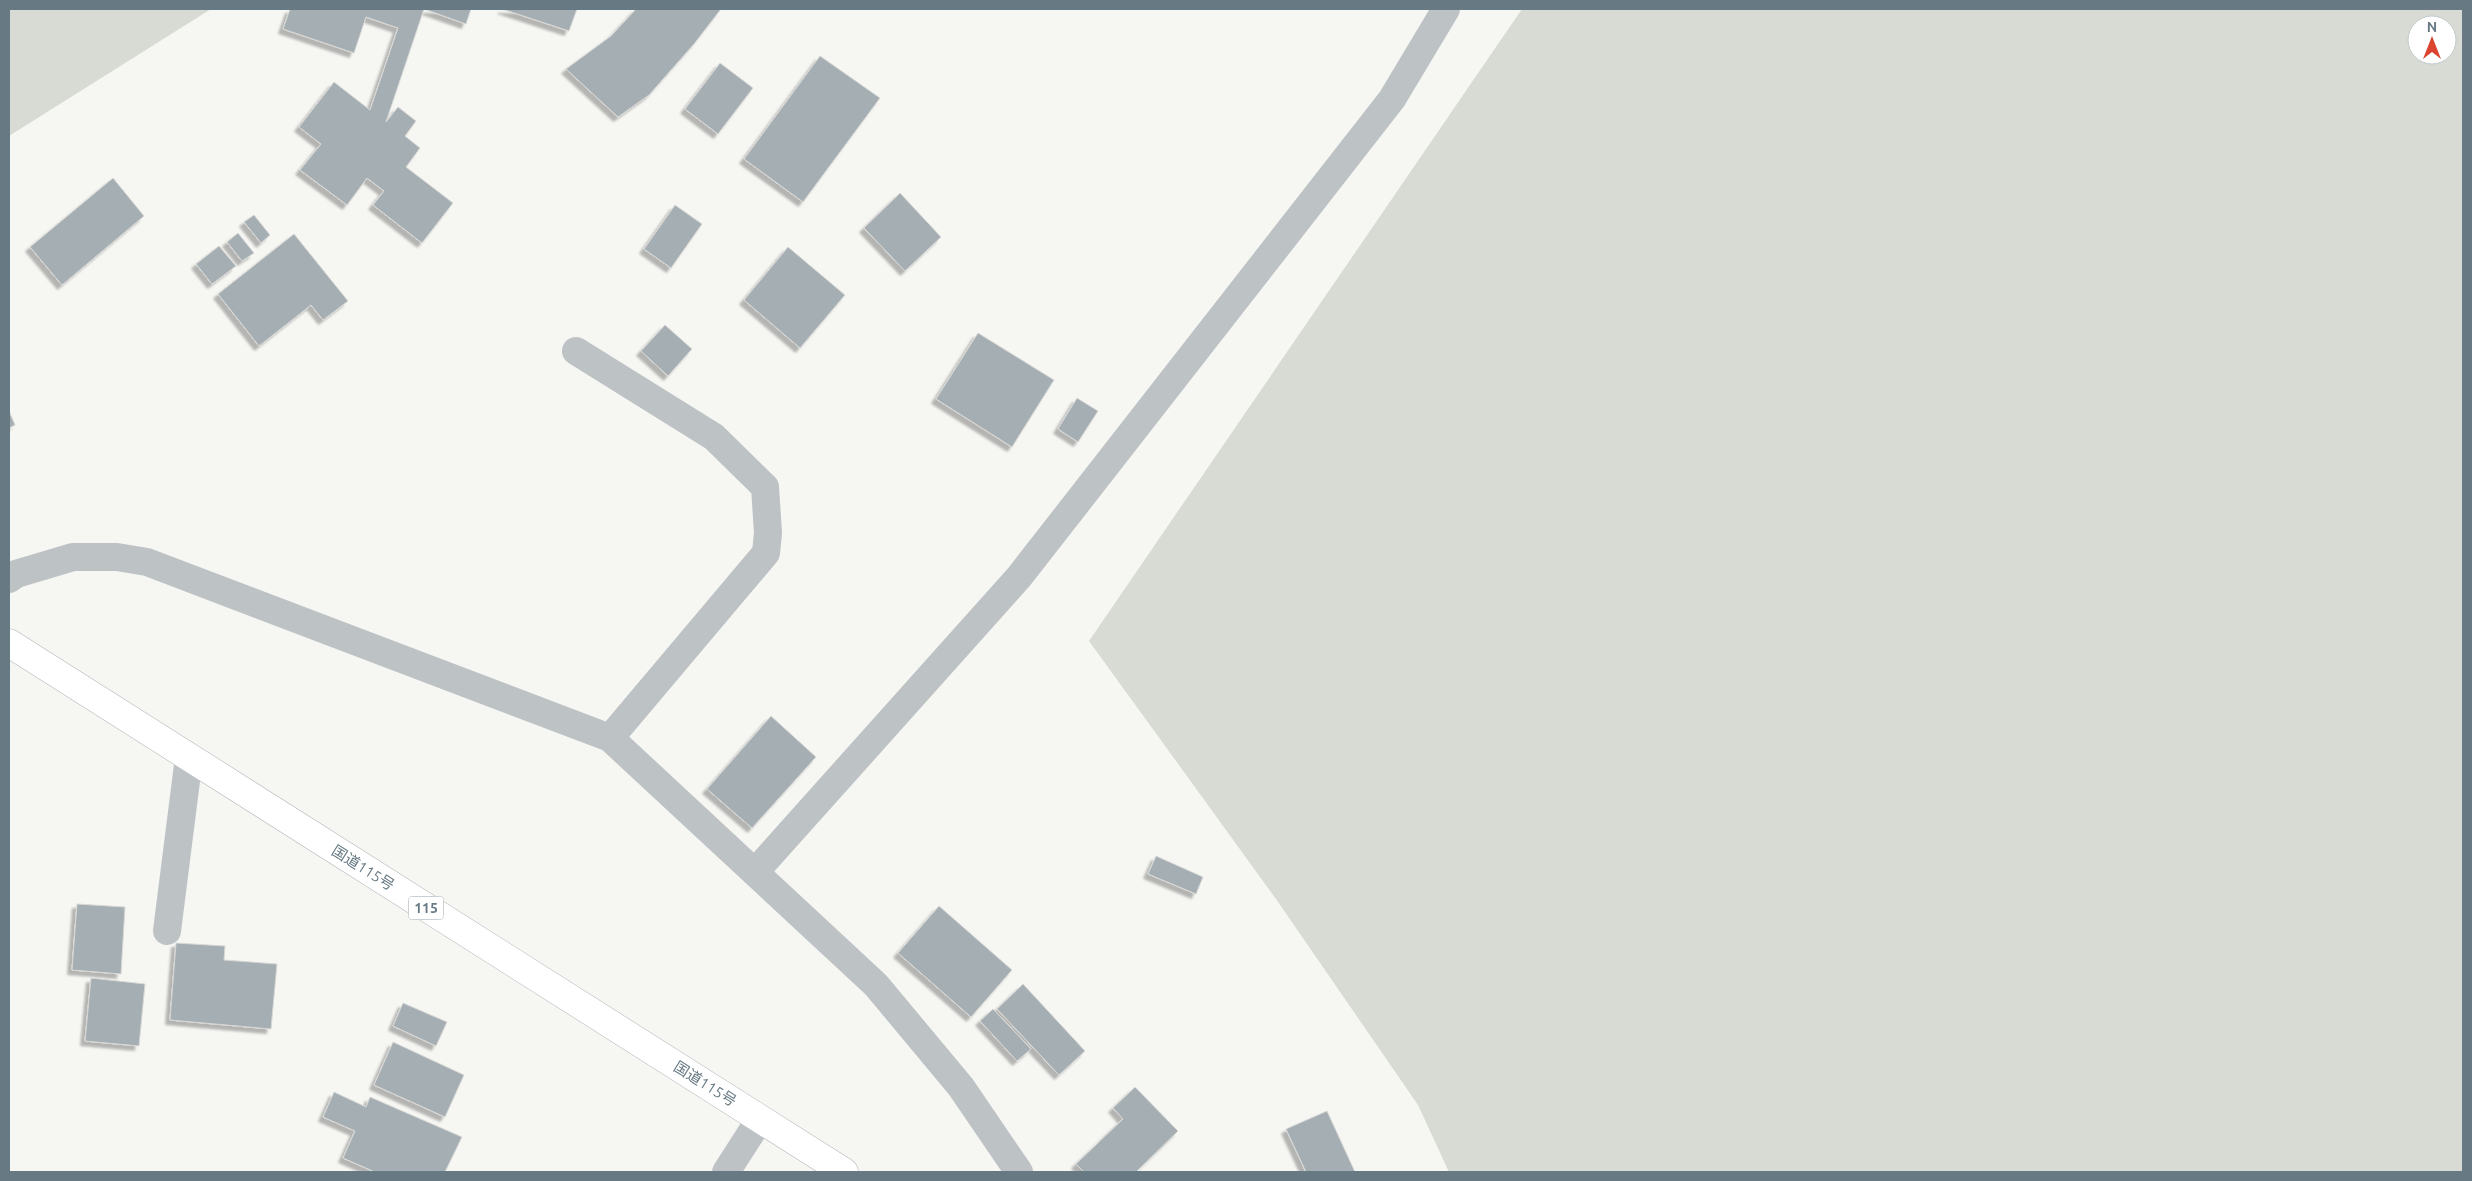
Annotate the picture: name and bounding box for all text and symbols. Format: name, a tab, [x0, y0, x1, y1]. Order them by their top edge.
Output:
north arrow	[2407, 15, 2457, 65]
text: N	[2427, 19, 2437, 35]
street label: 国道115号	[329, 842, 398, 893]
road number: 115	[408, 896, 444, 920]
street label: 国道115号	[671, 1058, 740, 1109]

